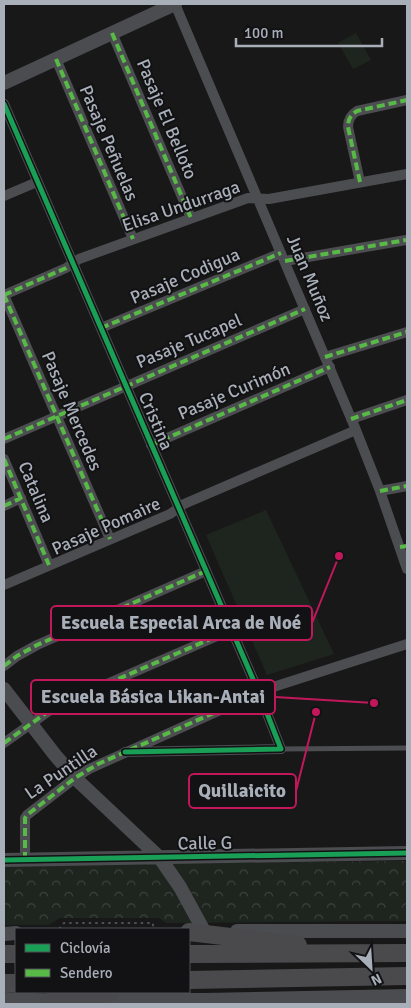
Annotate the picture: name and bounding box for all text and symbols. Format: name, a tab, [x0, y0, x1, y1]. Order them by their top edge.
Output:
scale bar	[236, 15, 382, 47]
text: 100 m	[244, 24, 284, 42]
street label: Pasaje El Belloto	[132, 56, 202, 182]
street label: Pasaje Peñuelas	[75, 82, 143, 204]
street label: Elisa Undurraga	[119, 176, 243, 236]
street label: Juan Muñoz	[282, 231, 338, 325]
street label: Pasaje Codigua	[127, 243, 243, 309]
street label: Pasaje Tucapel	[133, 309, 245, 373]
street label: Pasaje Mercedes	[37, 348, 107, 474]
street label: Pasaje Curimón	[175, 357, 293, 425]
street label: Cristina	[134, 389, 178, 453]
street label: Catalina	[13, 458, 59, 526]
street label: Pasaje Pomaire	[48, 492, 164, 560]
callout: Escuela Especial Arca de Noé	[51, 606, 312, 640]
text: Escuela Especial Arca de Noé	[61, 611, 301, 635]
callout: Escuela Básica Likan-Antai	[31, 680, 275, 714]
text: Escuela Básica Likan-Antai	[41, 685, 265, 709]
street label: La Puntilla	[21, 740, 101, 804]
callout: Quillaicito	[189, 774, 296, 808]
text: Quillaicito	[198, 779, 286, 803]
street label: Calle G	[177, 832, 233, 854]
legend	[15, 928, 190, 993]
text: Ciclovía	[60, 939, 111, 957]
north arrow	[346, 943, 396, 993]
text: Sendero	[60, 964, 113, 982]
text: N	[368, 970, 384, 989]

